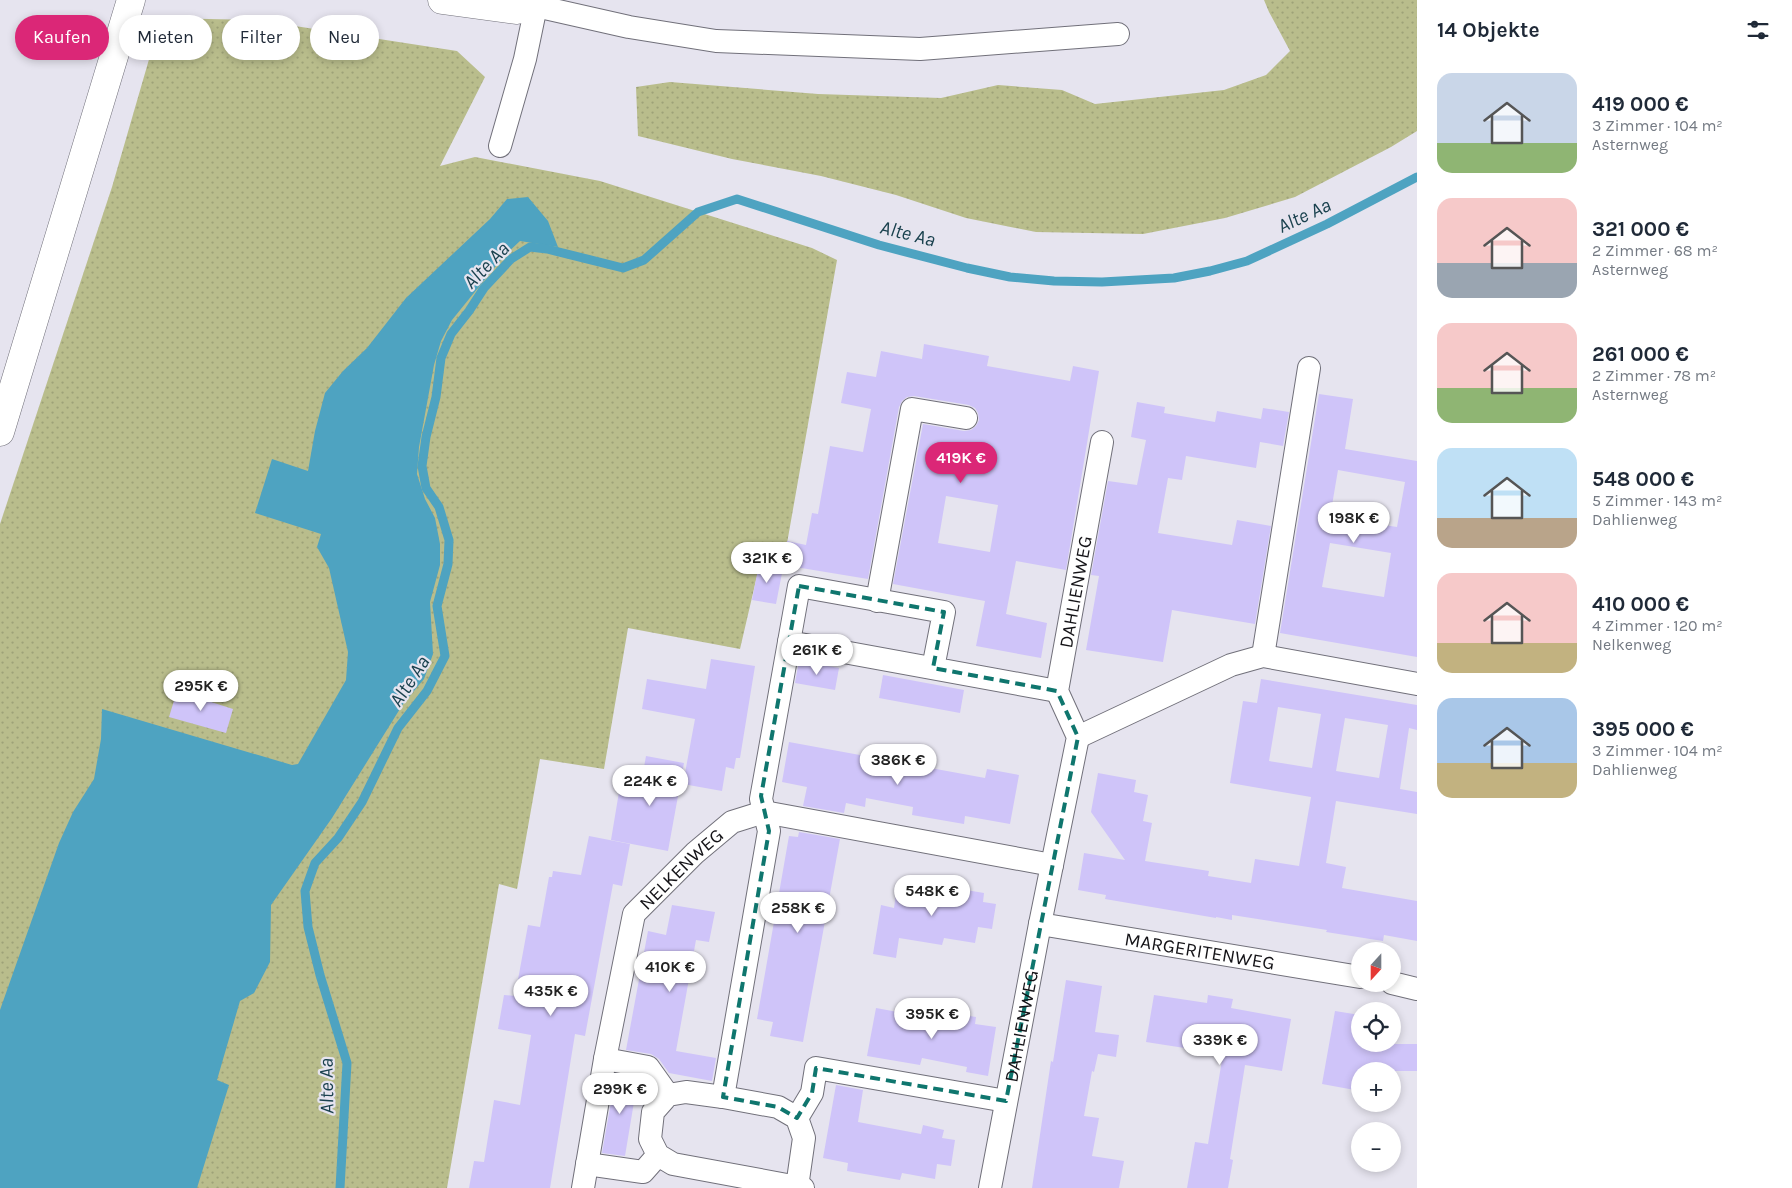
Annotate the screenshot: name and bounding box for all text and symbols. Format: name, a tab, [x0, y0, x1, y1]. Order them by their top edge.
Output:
chip: Kaufen	[15, 15, 109, 60]
chip: Mieten	[119, 15, 212, 60]
chip: Filter	[222, 15, 300, 60]
chip: Neu	[310, 15, 379, 60]
icon: filters	[1744, 16, 1772, 44]
text: 14 Objekte	[1437, 18, 1540, 42]
text: 419 000 €	[1592, 92, 1689, 116]
icon: home	[1477, 93, 1537, 153]
text: 3 Zimmer · 104 m²	[1592, 116, 1723, 135]
text: Asternweg	[1592, 135, 1668, 154]
water label: Alte Aa	[1274, 193, 1334, 238]
water label: Alte Aa	[878, 216, 938, 251]
text: 321 000 €	[1592, 217, 1689, 241]
icon: home	[1477, 218, 1537, 278]
water label: Alte Aa	[459, 237, 514, 294]
text: 2 Zimmer · 68 m²	[1592, 241, 1718, 260]
text: Asternweg	[1592, 260, 1668, 279]
text: 261 000 €	[1592, 342, 1689, 366]
icon: home	[1477, 343, 1537, 403]
text: 2 Zimmer · 78 m²	[1592, 366, 1716, 385]
text: Asternweg	[1592, 385, 1668, 404]
pin: 419K €	[920, 442, 1002, 484]
text: 419K €	[936, 448, 986, 467]
text: 548 000 €	[1592, 467, 1694, 491]
icon: home	[1477, 468, 1537, 528]
text: 5 Zimmer · 143 m²	[1592, 491, 1722, 510]
pin: 198K €	[1313, 502, 1395, 544]
text: 198K €	[1329, 508, 1379, 527]
text: Dahlienweg	[1592, 510, 1677, 529]
street label: DAHLIENWEG	[1055, 534, 1097, 650]
pin: 321K €	[726, 542, 808, 584]
text: 321K €	[742, 548, 792, 567]
text: 410 000 €	[1592, 592, 1689, 616]
icon: home	[1477, 593, 1537, 653]
text: 4 Zimmer · 120 m²	[1592, 616, 1723, 635]
pin: 261K €	[776, 634, 858, 676]
text: Nelkenweg	[1592, 635, 1671, 654]
text: 261K €	[792, 640, 842, 659]
water label: Alte Aa	[384, 651, 434, 711]
pin: 295K €	[160, 670, 242, 712]
text: 295K €	[174, 676, 228, 695]
text: 395 000 €	[1592, 717, 1694, 741]
icon: home	[1477, 718, 1537, 778]
text: 3 Zimmer · 104 m²	[1592, 741, 1723, 760]
pin: 386K €	[857, 744, 939, 786]
text: 386K €	[871, 750, 925, 769]
text: Dahlienweg	[1592, 760, 1677, 779]
pin: 224K €	[609, 764, 691, 807]
text: 224K €	[623, 771, 677, 790]
street label: NELKENWEG	[635, 824, 728, 914]
pin: 548K €	[891, 874, 973, 917]
text: 548K €	[905, 881, 959, 900]
pin: 258K €	[757, 892, 839, 934]
text: 258K €	[771, 898, 825, 917]
street label: MARGERITENWEG	[1123, 928, 1276, 975]
north arrow	[1351, 942, 1401, 992]
map controls	[1351, 942, 1401, 1172]
pin: 410K €	[629, 950, 711, 993]
text: 410K €	[645, 957, 695, 976]
street label: DAHLIENWEG	[1000, 968, 1043, 1084]
pin: 435K €	[510, 974, 592, 1017]
text: 435K €	[524, 981, 578, 1000]
pin: 395K €	[891, 998, 973, 1040]
button: locate	[1351, 1002, 1401, 1052]
text: 395K €	[905, 1004, 959, 1023]
pin: 339K €	[1179, 1024, 1261, 1066]
text: 339K €	[1193, 1030, 1247, 1049]
water label: Alte Aa	[315, 1058, 338, 1114]
button: +	[1351, 1062, 1401, 1112]
pin: 299K €	[579, 1072, 661, 1115]
text: 299K €	[593, 1079, 647, 1098]
button: −	[1351, 1122, 1401, 1172]

